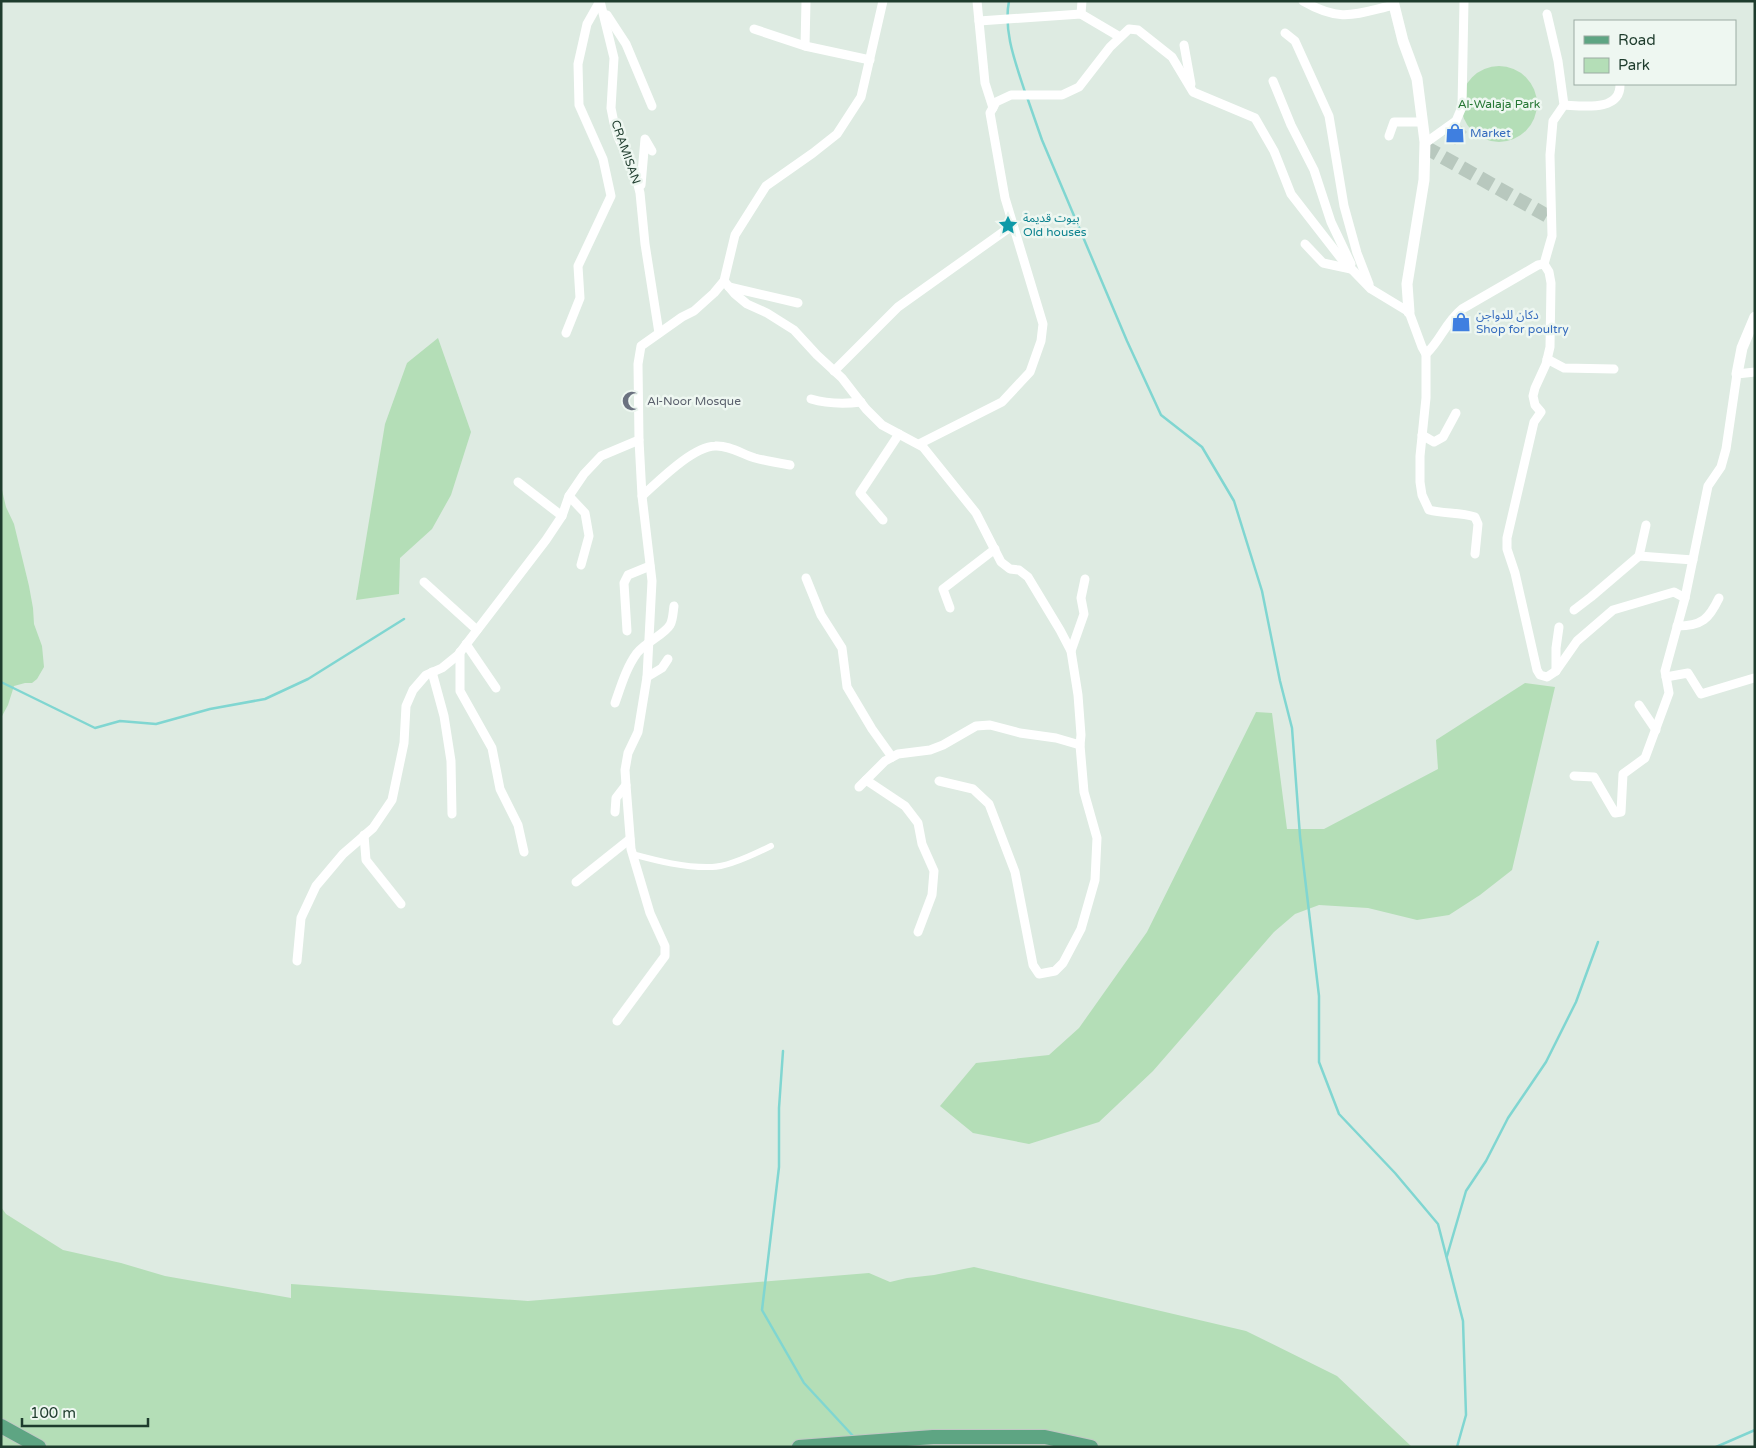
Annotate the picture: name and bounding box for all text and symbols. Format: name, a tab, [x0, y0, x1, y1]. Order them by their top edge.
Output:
legend	[1574, 20, 1736, 85]
text: Road	[1618, 31, 1656, 49]
text: Park	[1618, 56, 1650, 74]
park label: Al-Walaja Park	[1458, 97, 1541, 111]
street label: CRAMISAN	[609, 118, 643, 186]
shop icon: Market	[1444, 122, 1466, 144]
place label: Market	[1470, 126, 1511, 140]
place label: بيوت قديمة Old houses	[1023, 211, 1087, 239]
place icon: بيوت قديمة Old houses	[997, 214, 1019, 236]
place label: دكان للدواجن Shop for poultry	[1476, 308, 1569, 336]
shop icon: دكان للدواجن Shop for poultry	[1450, 311, 1472, 333]
mosque icon: Al-Noor Mosque	[621, 390, 643, 412]
place label: Al-Noor Mosque	[647, 394, 741, 408]
scale bar	[22, 1396, 149, 1428]
text: 100 m	[30, 1404, 76, 1422]

